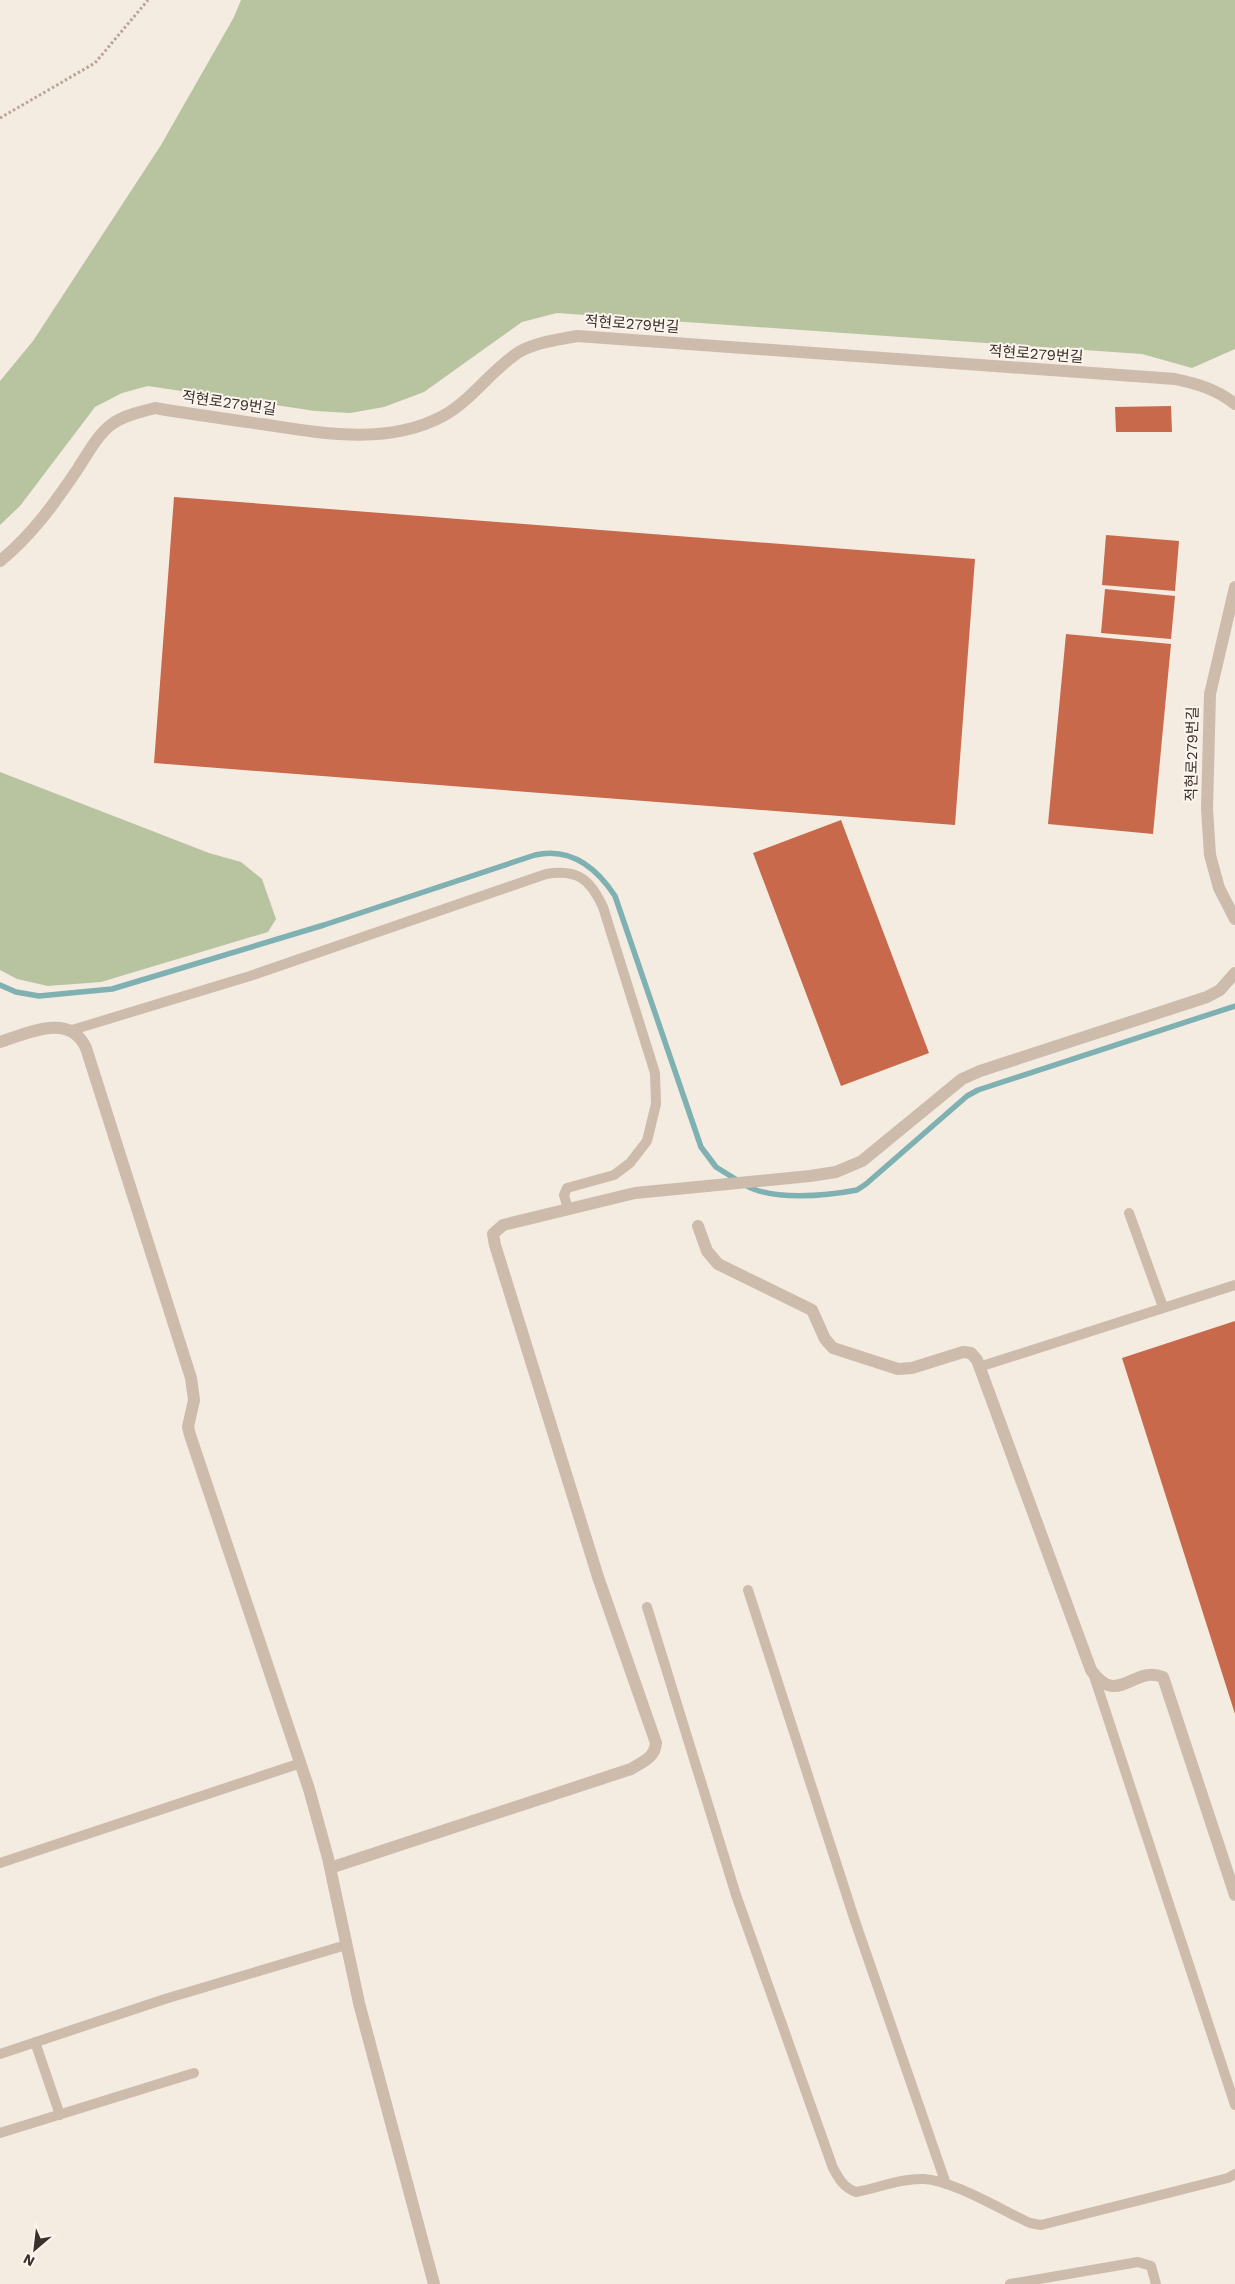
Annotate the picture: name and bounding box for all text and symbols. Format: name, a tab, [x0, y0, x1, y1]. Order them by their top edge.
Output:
street label: 적현로279번길	[584, 312, 680, 336]
street label: 적현로279번길	[988, 342, 1084, 366]
street label: 적현로279번길	[181, 387, 277, 419]
street label: 적현로279번길	[1182, 706, 1202, 802]
north arrow	[10, 2224, 60, 2274]
text: N	[21, 2251, 37, 2270]

